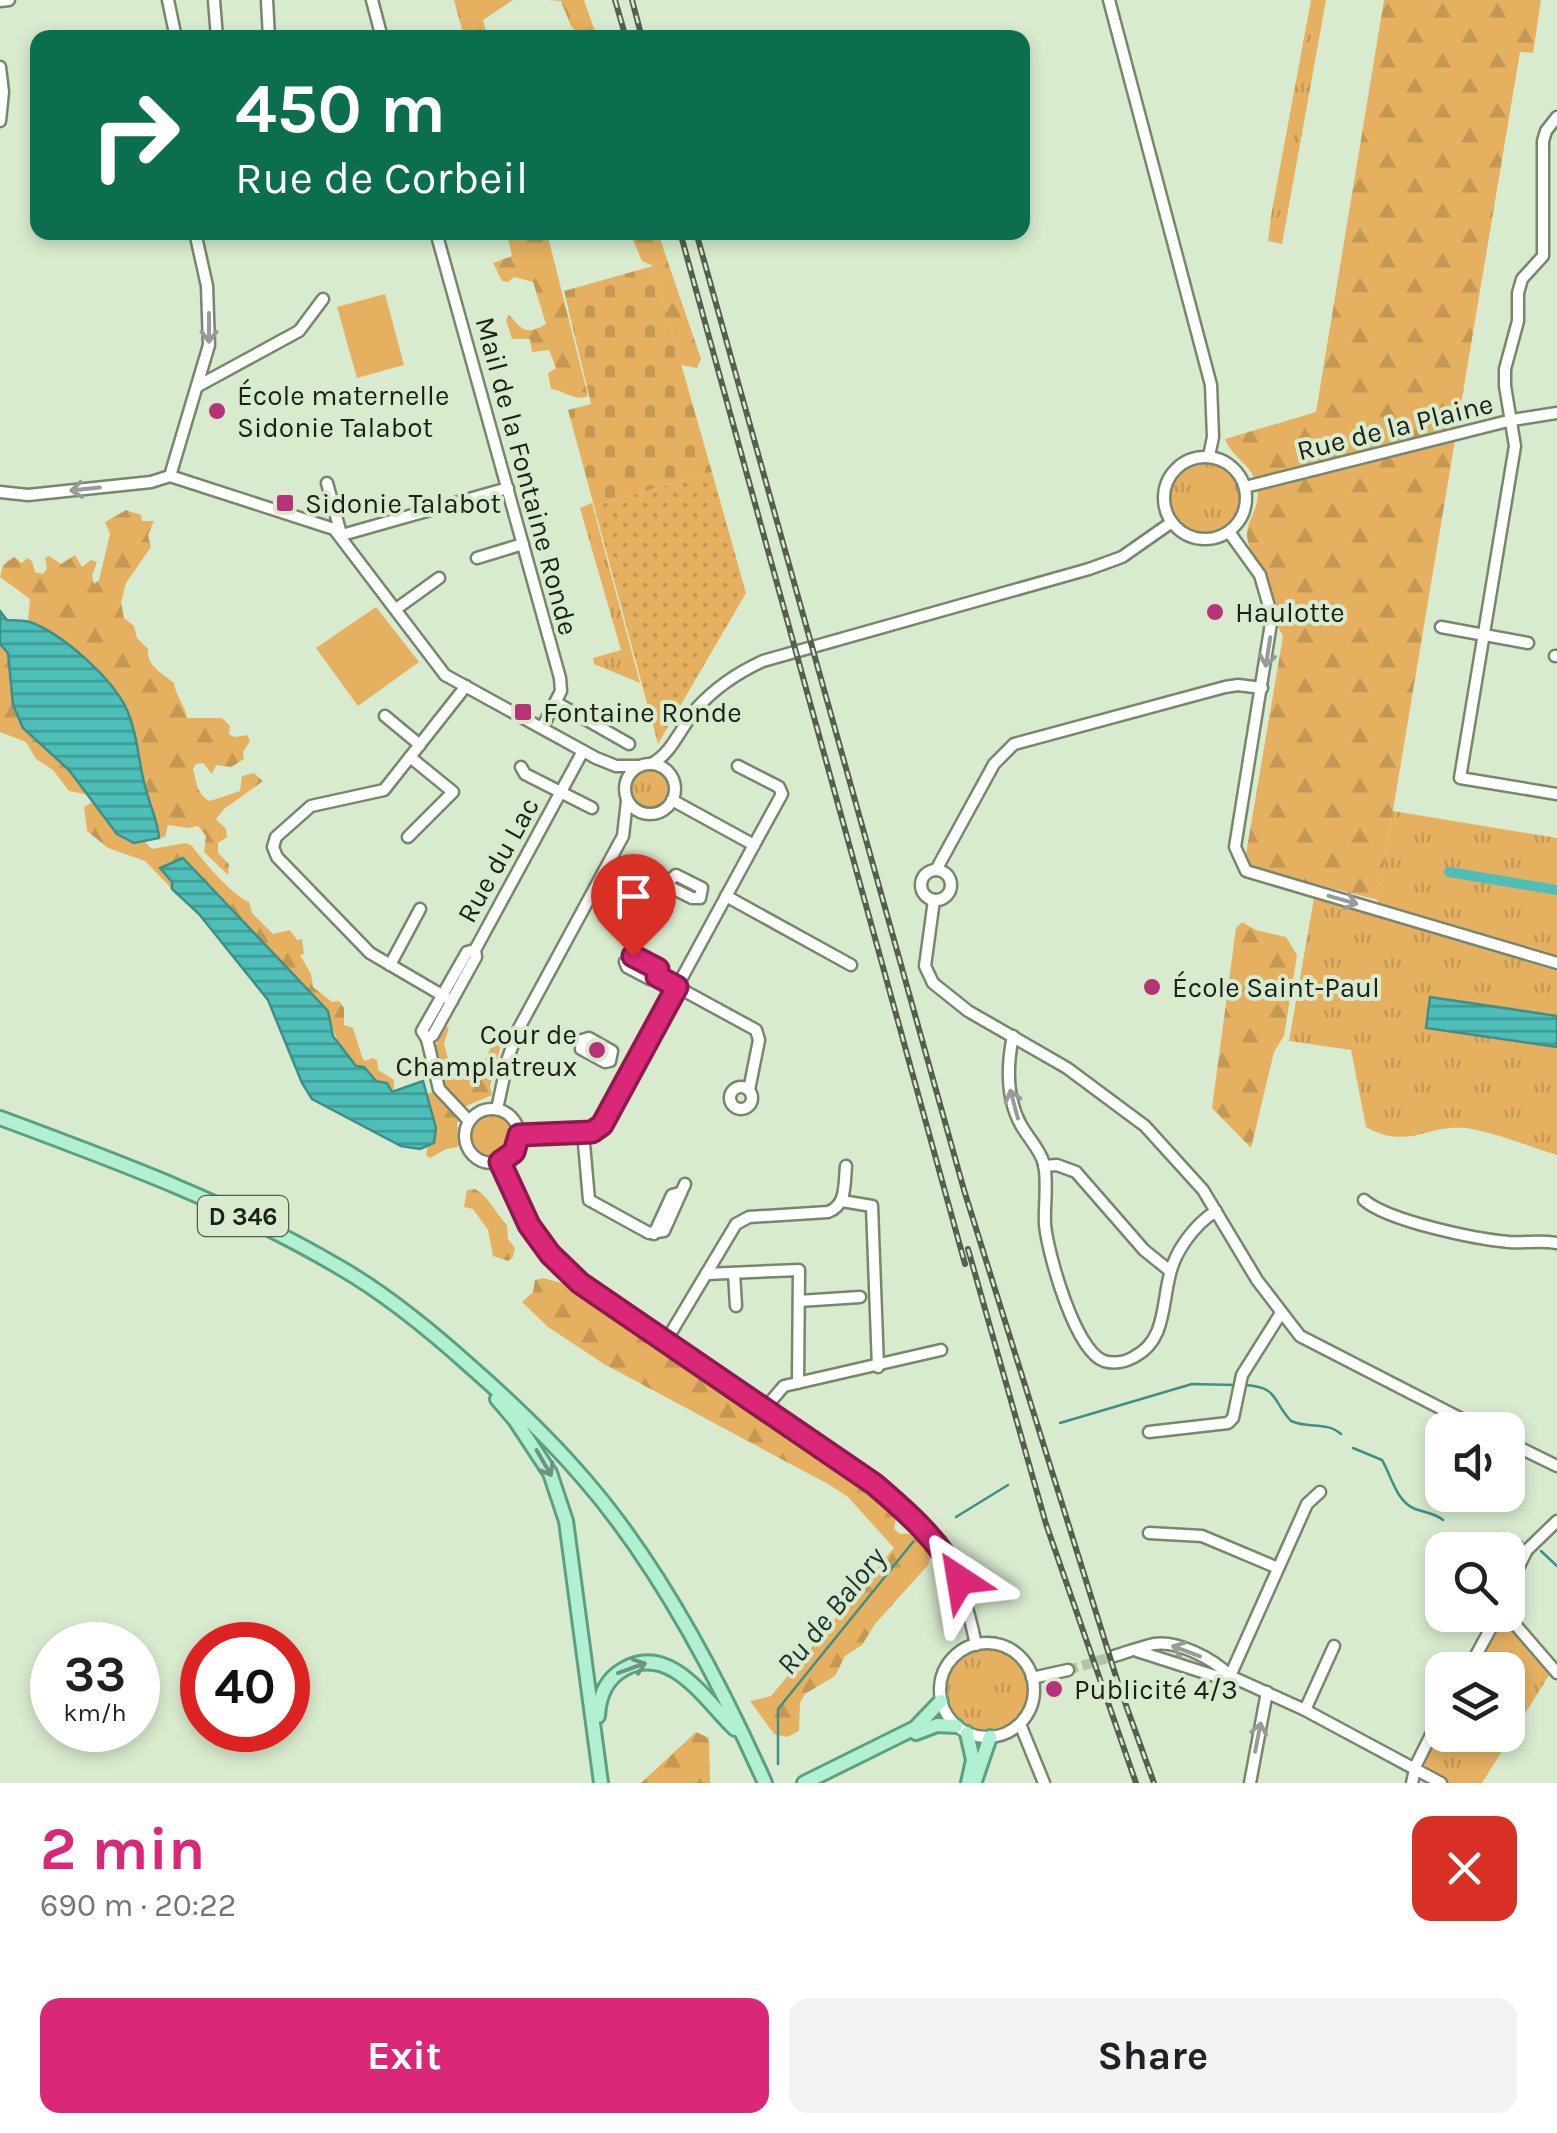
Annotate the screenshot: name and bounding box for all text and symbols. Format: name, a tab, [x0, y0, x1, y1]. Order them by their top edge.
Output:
text: 450 m	[235, 68, 446, 150]
icon: right	[70, 70, 200, 200]
text: Rue de Corbeil	[235, 152, 528, 204]
one-way arrow	[200, 312, 218, 344]
street label: Mail de la Fontaine Ronde	[469, 313, 585, 639]
place label: École maternelle Sidonie Talabot	[237, 378, 449, 444]
street label: Rue de la Plaine	[1293, 387, 1497, 467]
marker: École maternelle Sidonie Talabot	[206, 400, 228, 422]
one-way arrow	[70, 480, 102, 499]
place label: Sidonie Talabot	[305, 487, 501, 520]
marker: Sidonie Talabot	[274, 492, 296, 514]
place label: Haulotte	[1235, 596, 1345, 629]
marker: Haulotte	[1204, 601, 1226, 623]
one-way arrow	[1258, 636, 1277, 668]
place label: Fontaine Ronde	[543, 696, 742, 729]
marker: Fontaine Ronde	[512, 701, 534, 723]
street label: Rue du Lac	[450, 792, 546, 928]
pin	[591, 854, 676, 957]
icon: arrive	[606, 869, 661, 924]
one-way arrow	[1327, 892, 1358, 910]
place label: École Saint-Paul	[1172, 970, 1380, 1004]
marker: École Saint-Paul	[1141, 976, 1163, 998]
place label: Cour de Champlatreux	[395, 1018, 577, 1083]
marker: Cour de Champlatreux	[586, 1039, 608, 1061]
one-way arrow	[1004, 1089, 1022, 1121]
road number: D 346	[198, 1196, 288, 1236]
map controls	[1425, 1412, 1525, 1752]
button: sound	[1425, 1412, 1525, 1512]
one-way arrow	[534, 1448, 554, 1477]
position arrow	[908, 1528, 1012, 1632]
button: search	[1425, 1532, 1525, 1632]
water label: Ru de Balory	[769, 1539, 894, 1682]
speed limit sign: 40	[180, 1622, 310, 1752]
one-way arrow	[1171, 1641, 1202, 1659]
text: 33	[64, 1645, 126, 1704]
button: layers	[1425, 1652, 1525, 1752]
one-way arrow	[616, 1658, 647, 1676]
place label: Publicité 4/3	[1074, 1673, 1238, 1706]
marker: Publicité 4/3	[1043, 1678, 1065, 1700]
text: km/h	[63, 1698, 127, 1727]
one-way arrow	[1250, 1722, 1269, 1754]
text: 2 min	[40, 1814, 205, 1884]
button: close	[1412, 1816, 1517, 1921]
text: 690 m · 20:22	[40, 1887, 236, 1924]
button: Exit	[40, 1998, 769, 2113]
button: Share	[789, 1998, 1517, 2113]

